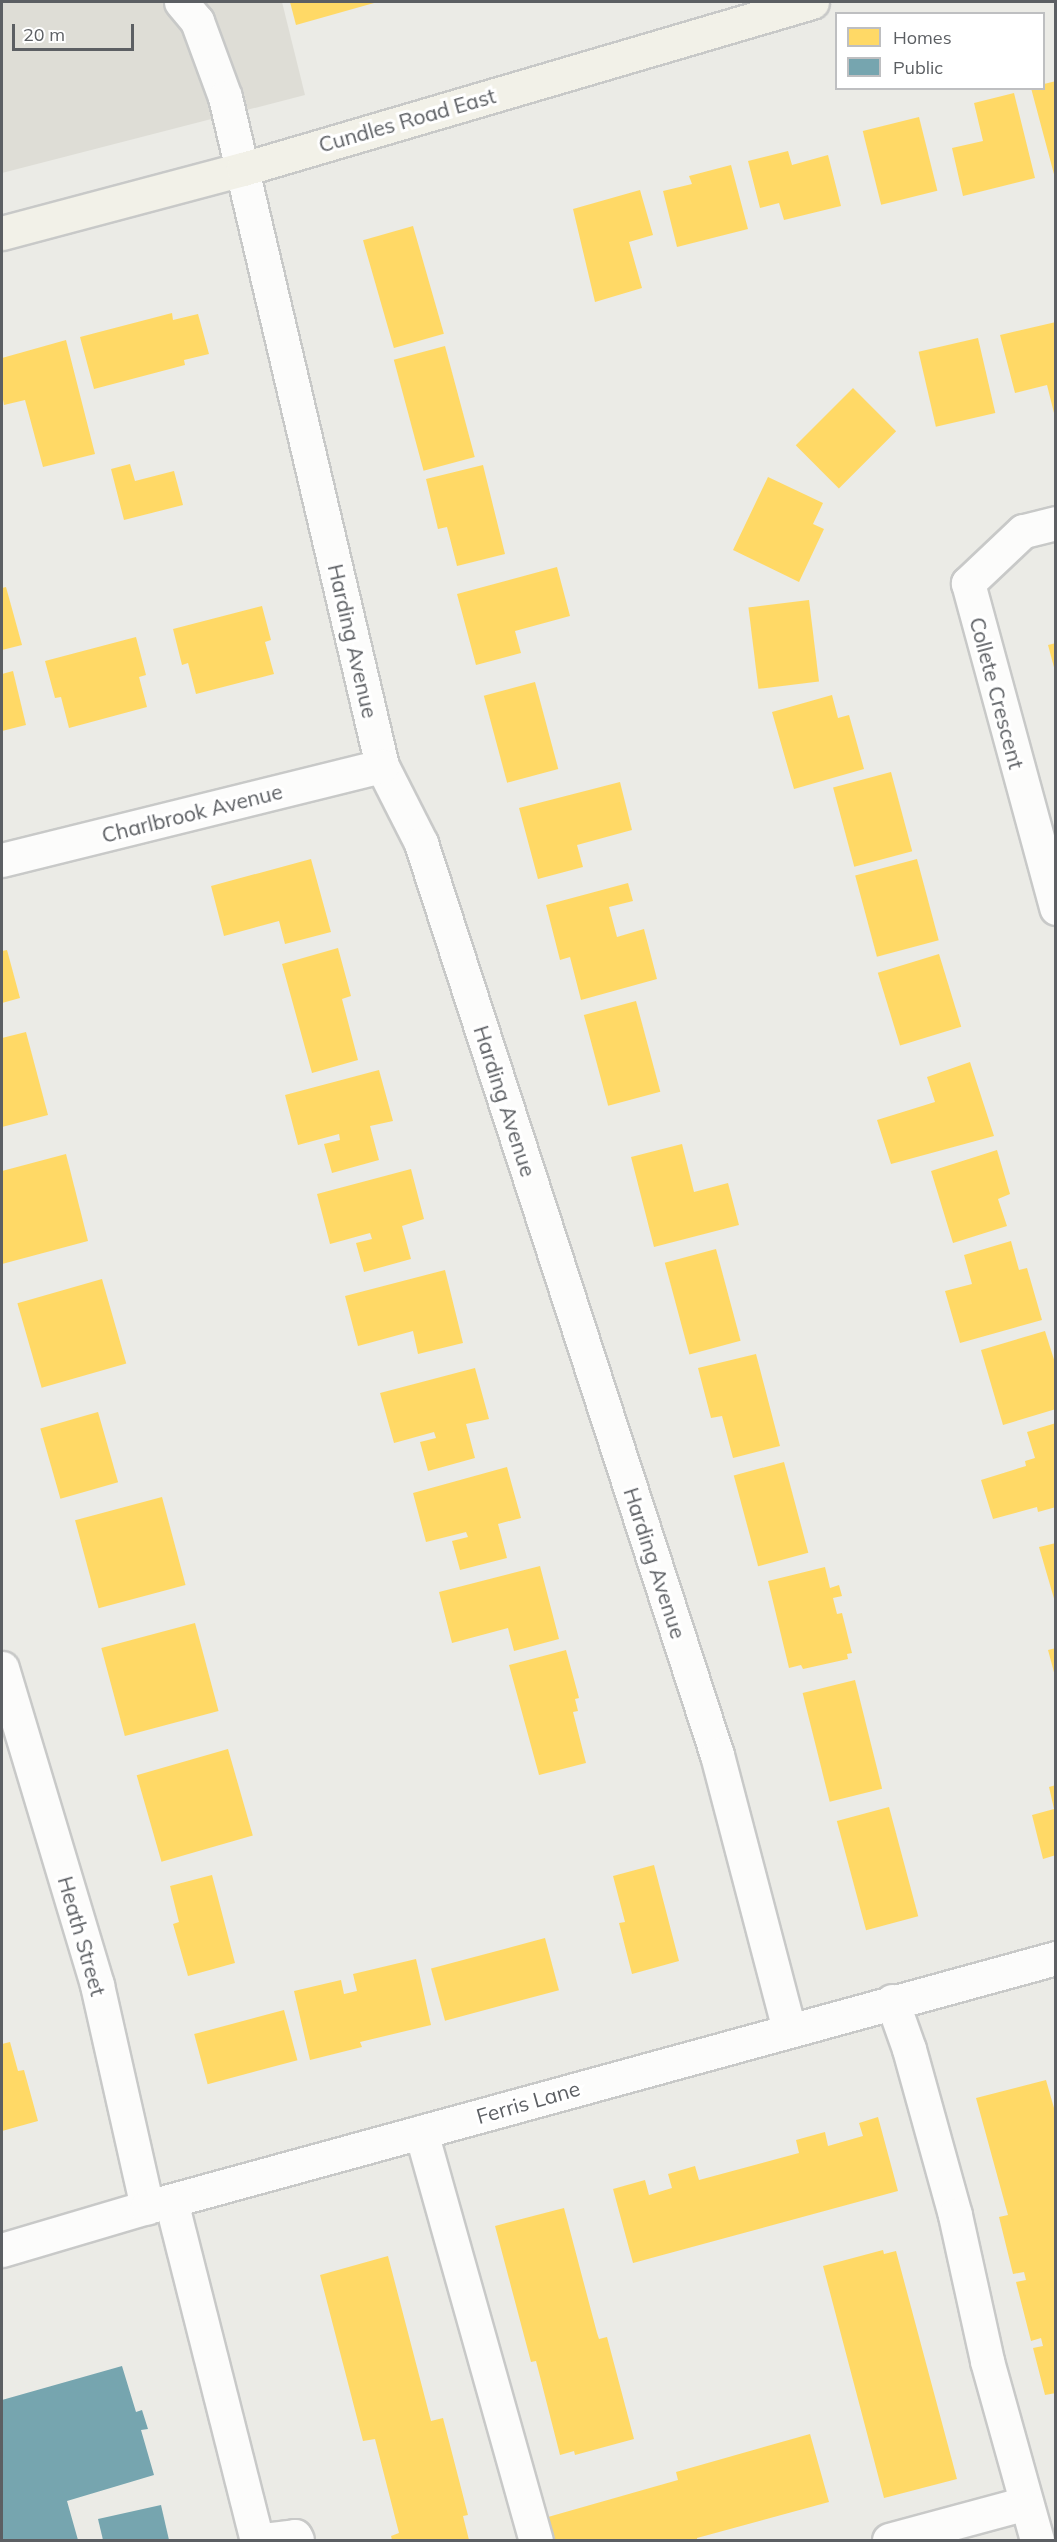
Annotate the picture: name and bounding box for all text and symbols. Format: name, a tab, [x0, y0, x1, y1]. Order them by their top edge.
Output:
scale bar	[15, 12, 136, 50]
legend	[835, 12, 1045, 90]
text: 20 m	[23, 23, 65, 46]
text: Homes	[893, 26, 952, 49]
text: Public	[893, 56, 943, 79]
street label: Cundles Road East	[316, 83, 498, 157]
street label: Harding Avenue	[323, 561, 383, 721]
street label: Collete Crescent	[965, 614, 1029, 772]
street label: Charlbrook Avenue	[99, 778, 285, 848]
street label: Harding Avenue	[469, 1022, 541, 1180]
street label: Harding Avenue	[619, 1484, 691, 1642]
street label: Heath Street	[53, 1873, 111, 1999]
street label: Ferris Lane	[473, 2075, 583, 2129]

